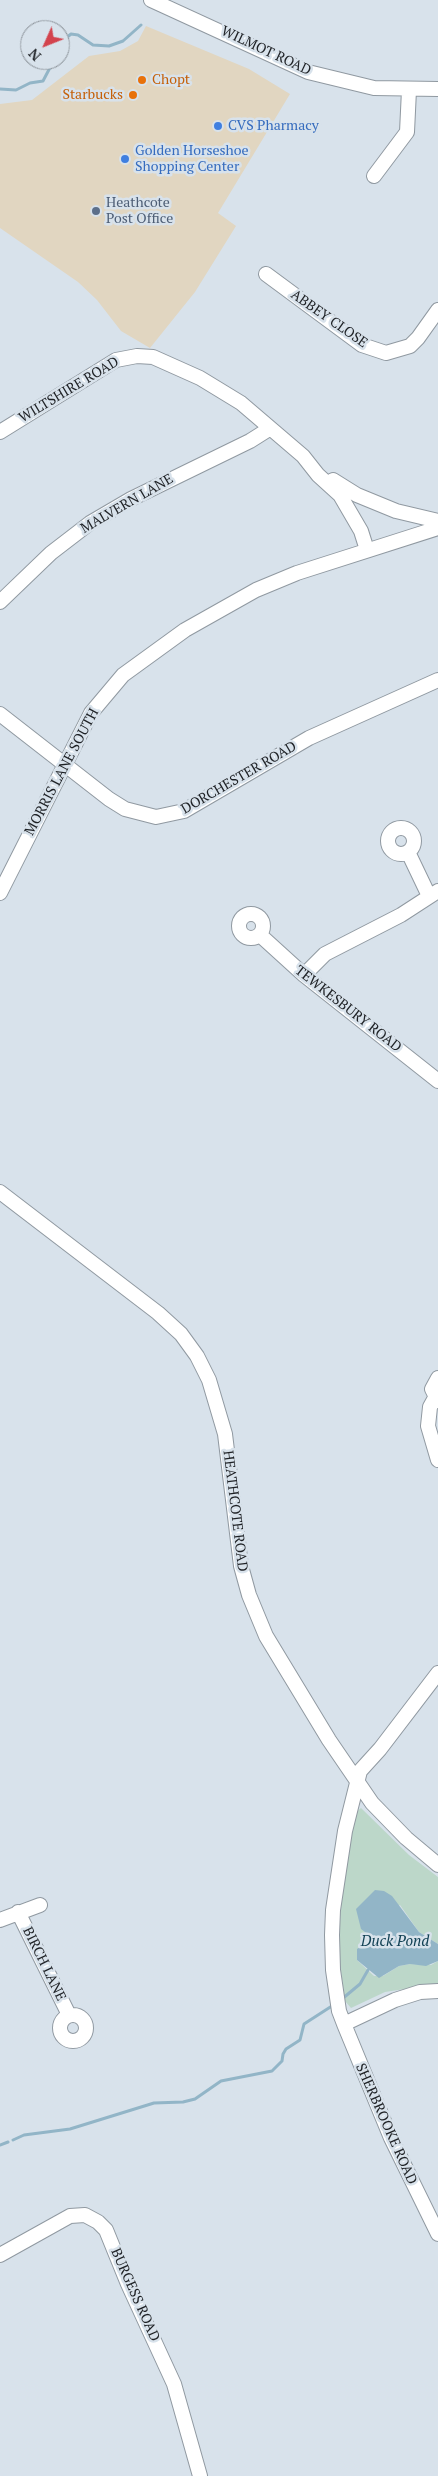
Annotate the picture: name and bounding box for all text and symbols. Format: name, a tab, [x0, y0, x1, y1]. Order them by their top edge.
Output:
north arrow	[20, 20, 70, 70]
street label: WILMOT ROAD	[218, 23, 314, 79]
text: N	[24, 45, 45, 65]
place label: Chopt	[152, 72, 190, 88]
marker: Chopt	[136, 74, 148, 86]
place label: Starbucks	[62, 87, 123, 103]
marker: Starbucks	[127, 89, 139, 101]
place label: CVS Pharmacy	[228, 118, 319, 134]
marker: CVS Pharmacy	[212, 120, 224, 132]
place label: Golden Horseshoe Shopping Center	[135, 143, 249, 176]
marker: Golden Horseshoe Shopping Center	[119, 153, 131, 165]
place label: Heathcote Post Office	[106, 195, 173, 228]
marker: Heathcote Post Office	[90, 205, 102, 217]
street label: ABBEY CLOSE	[287, 286, 371, 352]
street label: WILTSHIRE ROAD	[16, 354, 122, 426]
street label: MALVERN LANE	[78, 471, 176, 537]
street label: MORRIS LANE SOUTH	[21, 706, 103, 838]
street label: DORCHESTER ROAD	[178, 738, 300, 818]
street label: TEWKESBURY ROAD	[291, 962, 405, 1056]
street label: HEATHCOTE ROAD	[219, 1449, 251, 1573]
street label: BIRCH LANE	[19, 1924, 69, 2004]
water label: Duck Pond	[361, 1933, 429, 1951]
street label: SHERBROOKE ROAD	[352, 2061, 420, 2187]
street label: BURGESS ROAD	[107, 2246, 163, 2344]

